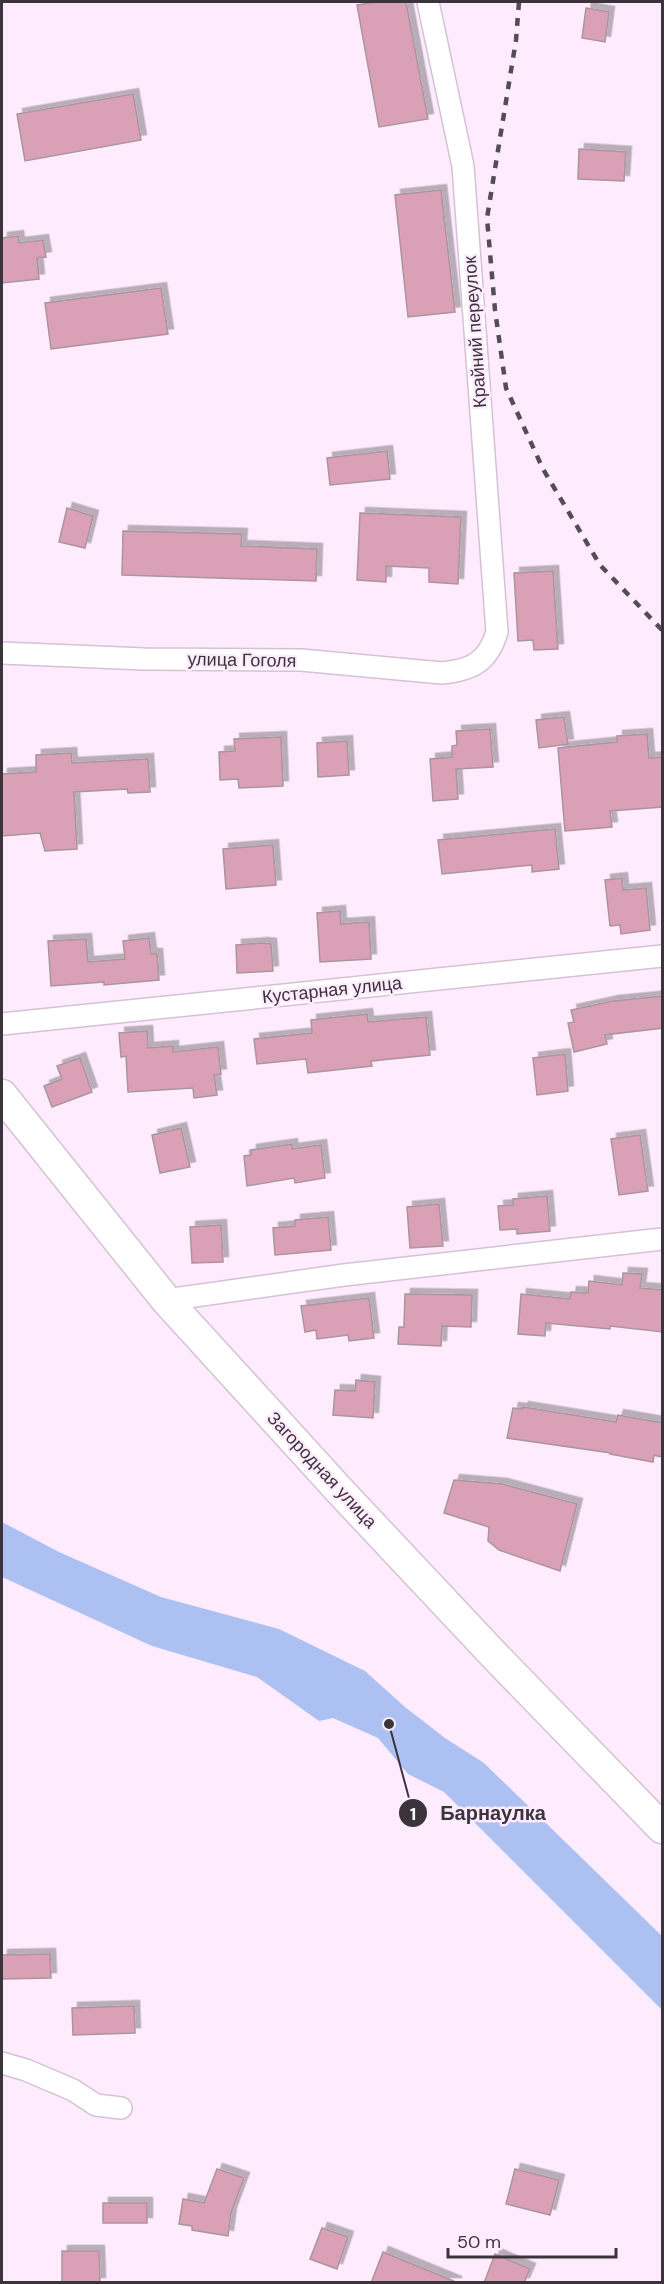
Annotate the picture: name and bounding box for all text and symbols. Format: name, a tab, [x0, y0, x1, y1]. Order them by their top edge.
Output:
street label: Крайний переулок	[458, 255, 492, 409]
street label: улица Гоголя	[187, 647, 297, 673]
street label: Кустарная улица	[261, 971, 404, 1009]
street label: Загородная улица	[262, 1407, 383, 1534]
callout: Барнаулка	[398, 1794, 557, 1832]
text: Барнаулка	[440, 1800, 547, 1826]
text: 1	[410, 1802, 416, 1826]
scale bar	[448, 2221, 616, 2259]
text: 50 m	[457, 2230, 501, 2254]

